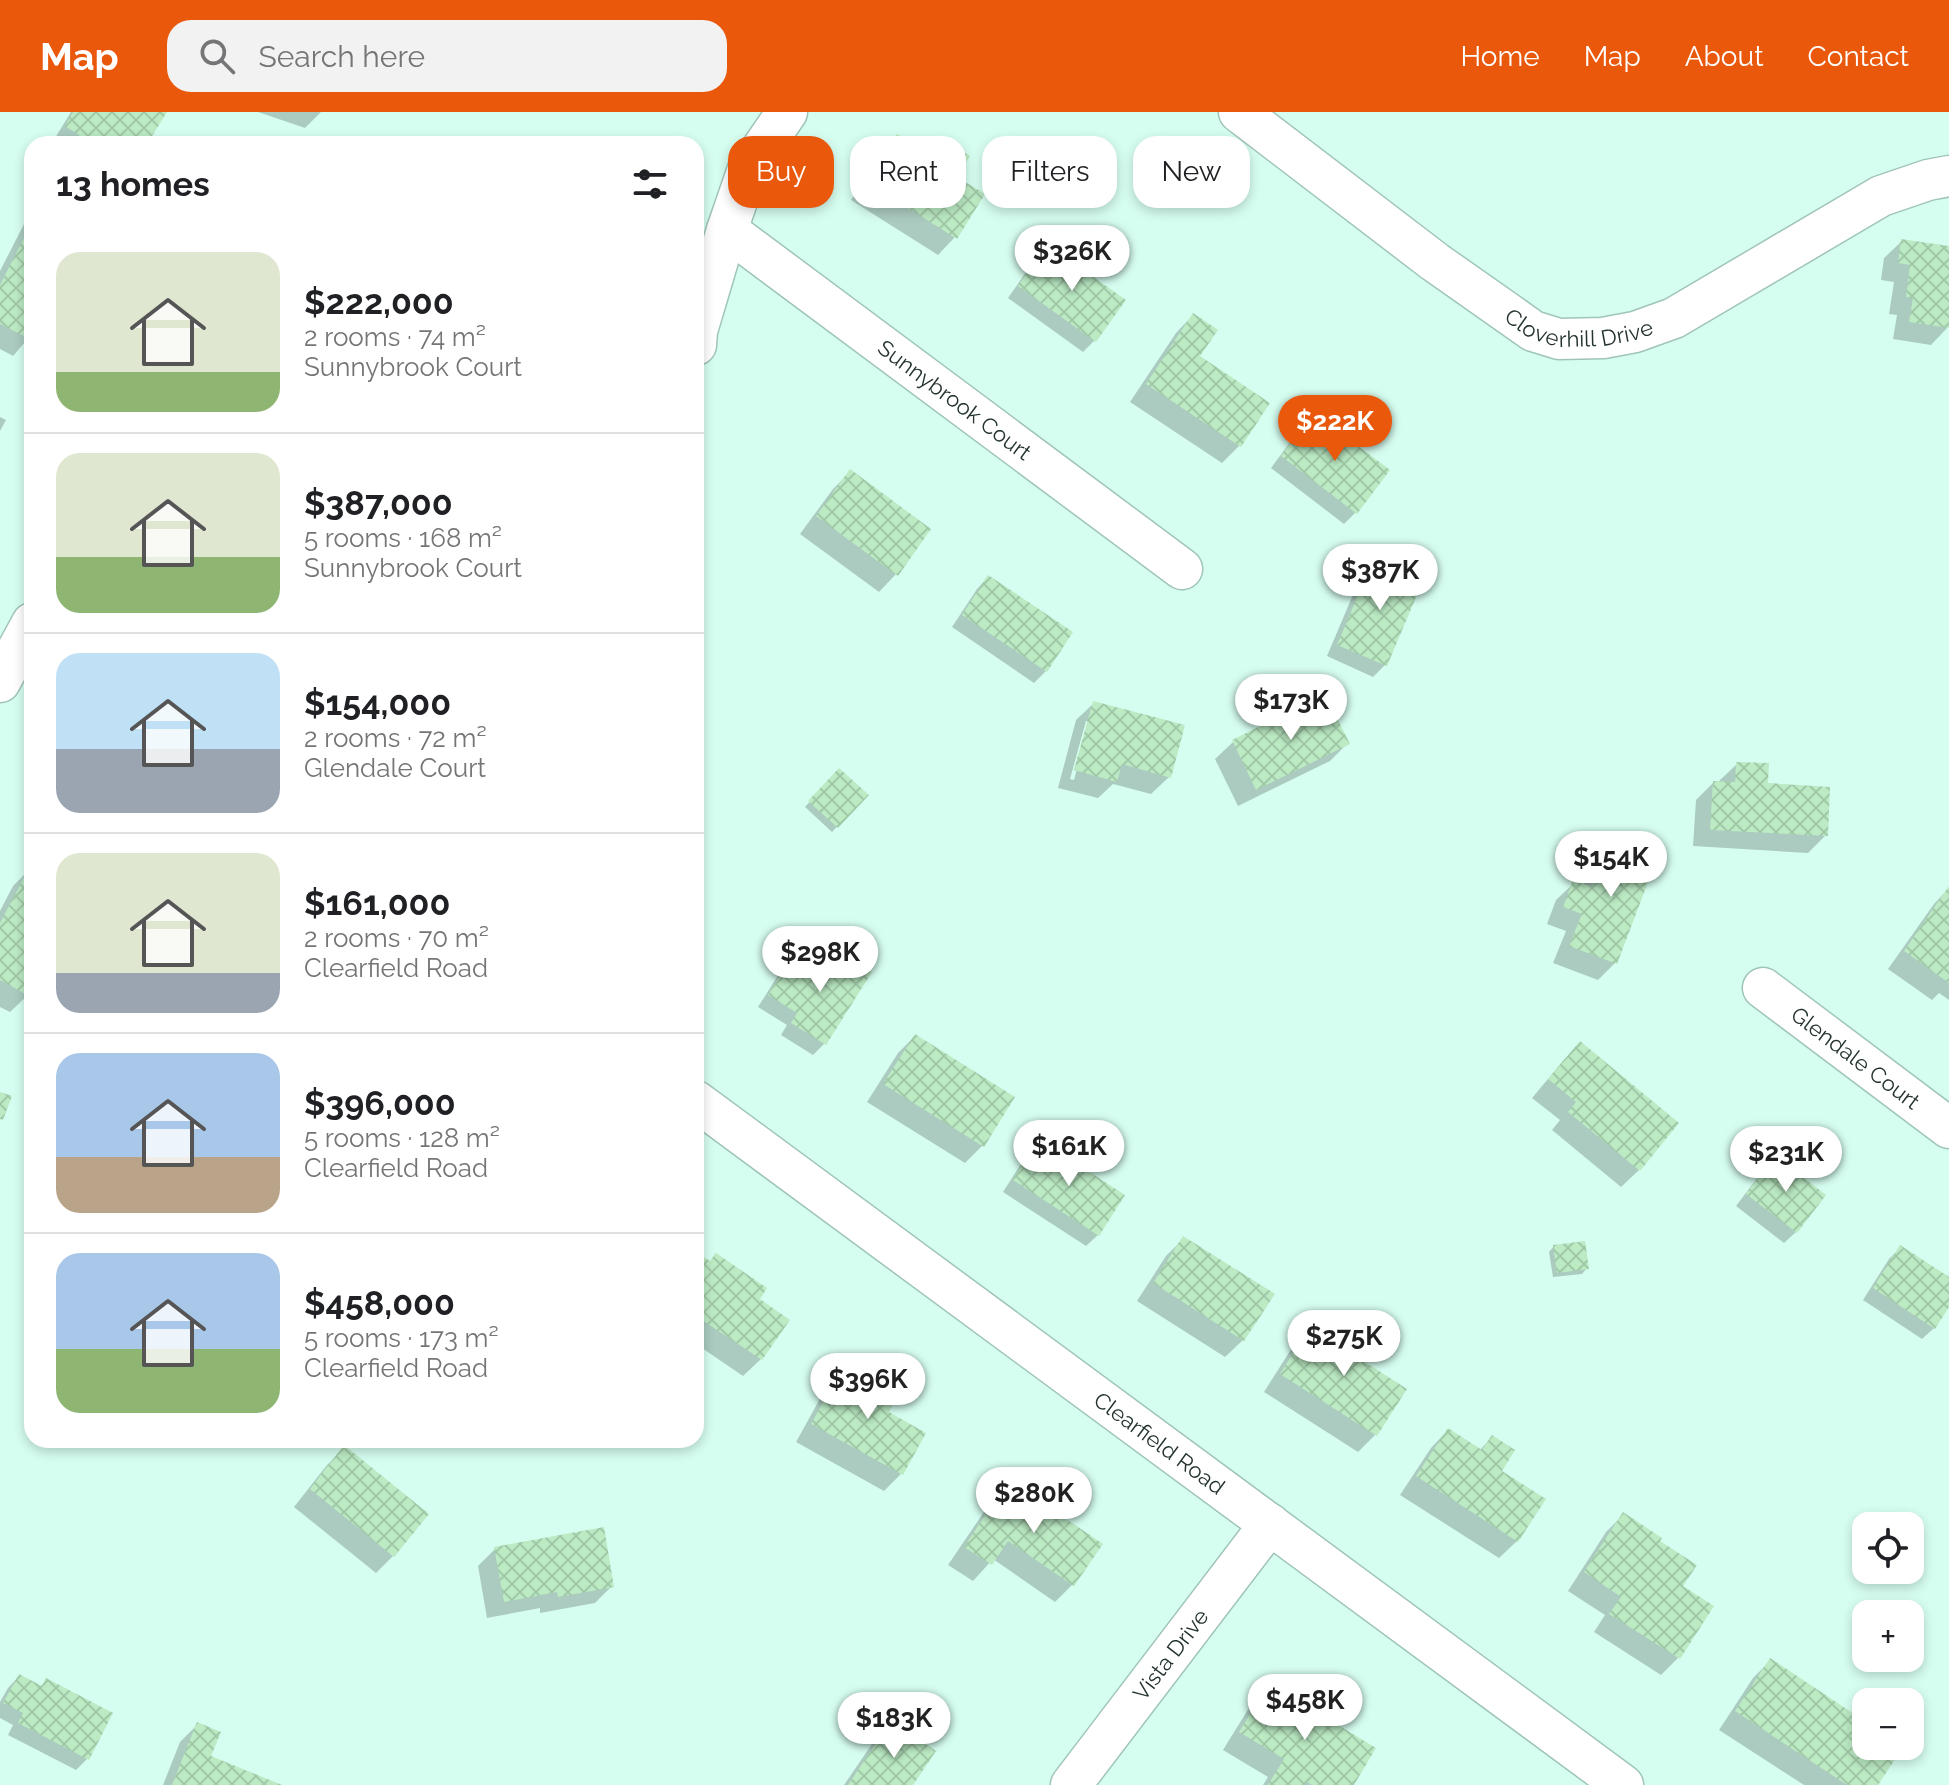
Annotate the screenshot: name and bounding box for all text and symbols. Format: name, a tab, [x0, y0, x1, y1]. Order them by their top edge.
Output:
search box	[167, 20, 727, 92]
text: Map	[40, 34, 119, 79]
icon: search	[195, 34, 239, 78]
text: Search here	[259, 39, 425, 74]
text: Home	[1460, 40, 1540, 73]
text: Map	[1584, 40, 1641, 73]
text: About	[1685, 40, 1764, 73]
text: Contact	[1808, 40, 1909, 73]
chip: Buy	[728, 136, 834, 208]
chip: Rent	[850, 136, 966, 208]
chip: Filters	[982, 136, 1117, 208]
chip: New	[1133, 136, 1250, 208]
icon: filters	[628, 162, 672, 206]
text: 13 homes	[56, 164, 210, 204]
pin: $326K	[1016, 225, 1128, 293]
text: $326K	[1033, 236, 1111, 266]
text: $222,000	[304, 282, 454, 322]
icon: home	[120, 284, 216, 380]
street label: Cloverhill Drive	[1500, 302, 1656, 352]
text: 2 rooms · 74 m²	[304, 322, 486, 352]
street label: Sunnybrook Court	[873, 334, 1037, 466]
text: Sunnybrook Court	[304, 352, 522, 382]
pin: $222K	[1279, 395, 1391, 463]
text: $222K	[1296, 406, 1374, 436]
text: $387,000	[304, 483, 453, 523]
icon: home	[120, 485, 216, 581]
text: 5 rooms · 168 m²	[304, 523, 502, 553]
pin: $387K	[1324, 544, 1436, 612]
text: Sunnybrook Court	[304, 553, 522, 583]
text: $387K	[1341, 555, 1419, 585]
pin: $173K	[1235, 674, 1347, 742]
text: $154,000	[304, 683, 451, 723]
icon: home	[120, 685, 216, 781]
text: $173K	[1253, 685, 1329, 715]
text: 2 rooms · 72 m²	[304, 723, 487, 753]
text: Glendale Court	[304, 753, 486, 783]
pin: $154K	[1555, 831, 1667, 899]
text: $154K	[1573, 842, 1649, 872]
text: $161,000	[304, 883, 450, 923]
icon: home	[120, 885, 216, 981]
text: 2 rooms · 70 m²	[304, 923, 489, 953]
pin: $298K	[764, 926, 876, 994]
text: $298K	[780, 937, 860, 967]
text: Clearfield Road	[304, 953, 488, 983]
street label: Glendale Court	[1786, 1001, 1926, 1115]
text: $396,000	[304, 1083, 456, 1123]
icon: home	[120, 1085, 216, 1181]
pin: $161K	[1013, 1120, 1125, 1188]
text: 5 rooms · 128 m²	[304, 1123, 500, 1153]
pin: $231K	[1730, 1126, 1842, 1194]
text: $161K	[1031, 1131, 1107, 1161]
text: $231K	[1748, 1137, 1824, 1167]
text: Clearfield Road	[304, 1153, 488, 1183]
text: $458,000	[304, 1283, 455, 1323]
icon: home	[120, 1285, 216, 1381]
pin: $275K	[1288, 1310, 1400, 1378]
text: $275K	[1305, 1321, 1383, 1351]
text: 5 rooms · 173 m²	[304, 1323, 498, 1353]
text: Clearfield Road	[304, 1353, 488, 1383]
pin: $396K	[812, 1353, 924, 1421]
text: $396K	[828, 1364, 908, 1394]
street label: Clearfield Road	[1089, 1386, 1230, 1500]
pin: $280K	[978, 1467, 1090, 1535]
text: $280K	[994, 1478, 1074, 1508]
map controls	[1852, 1512, 1924, 1760]
button: locate	[1852, 1512, 1924, 1584]
button: +	[1852, 1600, 1924, 1672]
street label: Vista Drive	[1127, 1604, 1214, 1705]
pin: $458K	[1249, 1674, 1361, 1742]
text: $458K	[1266, 1685, 1344, 1715]
button: −	[1852, 1688, 1924, 1760]
pin: $183K	[838, 1692, 950, 1760]
text: $183K	[856, 1703, 932, 1733]

